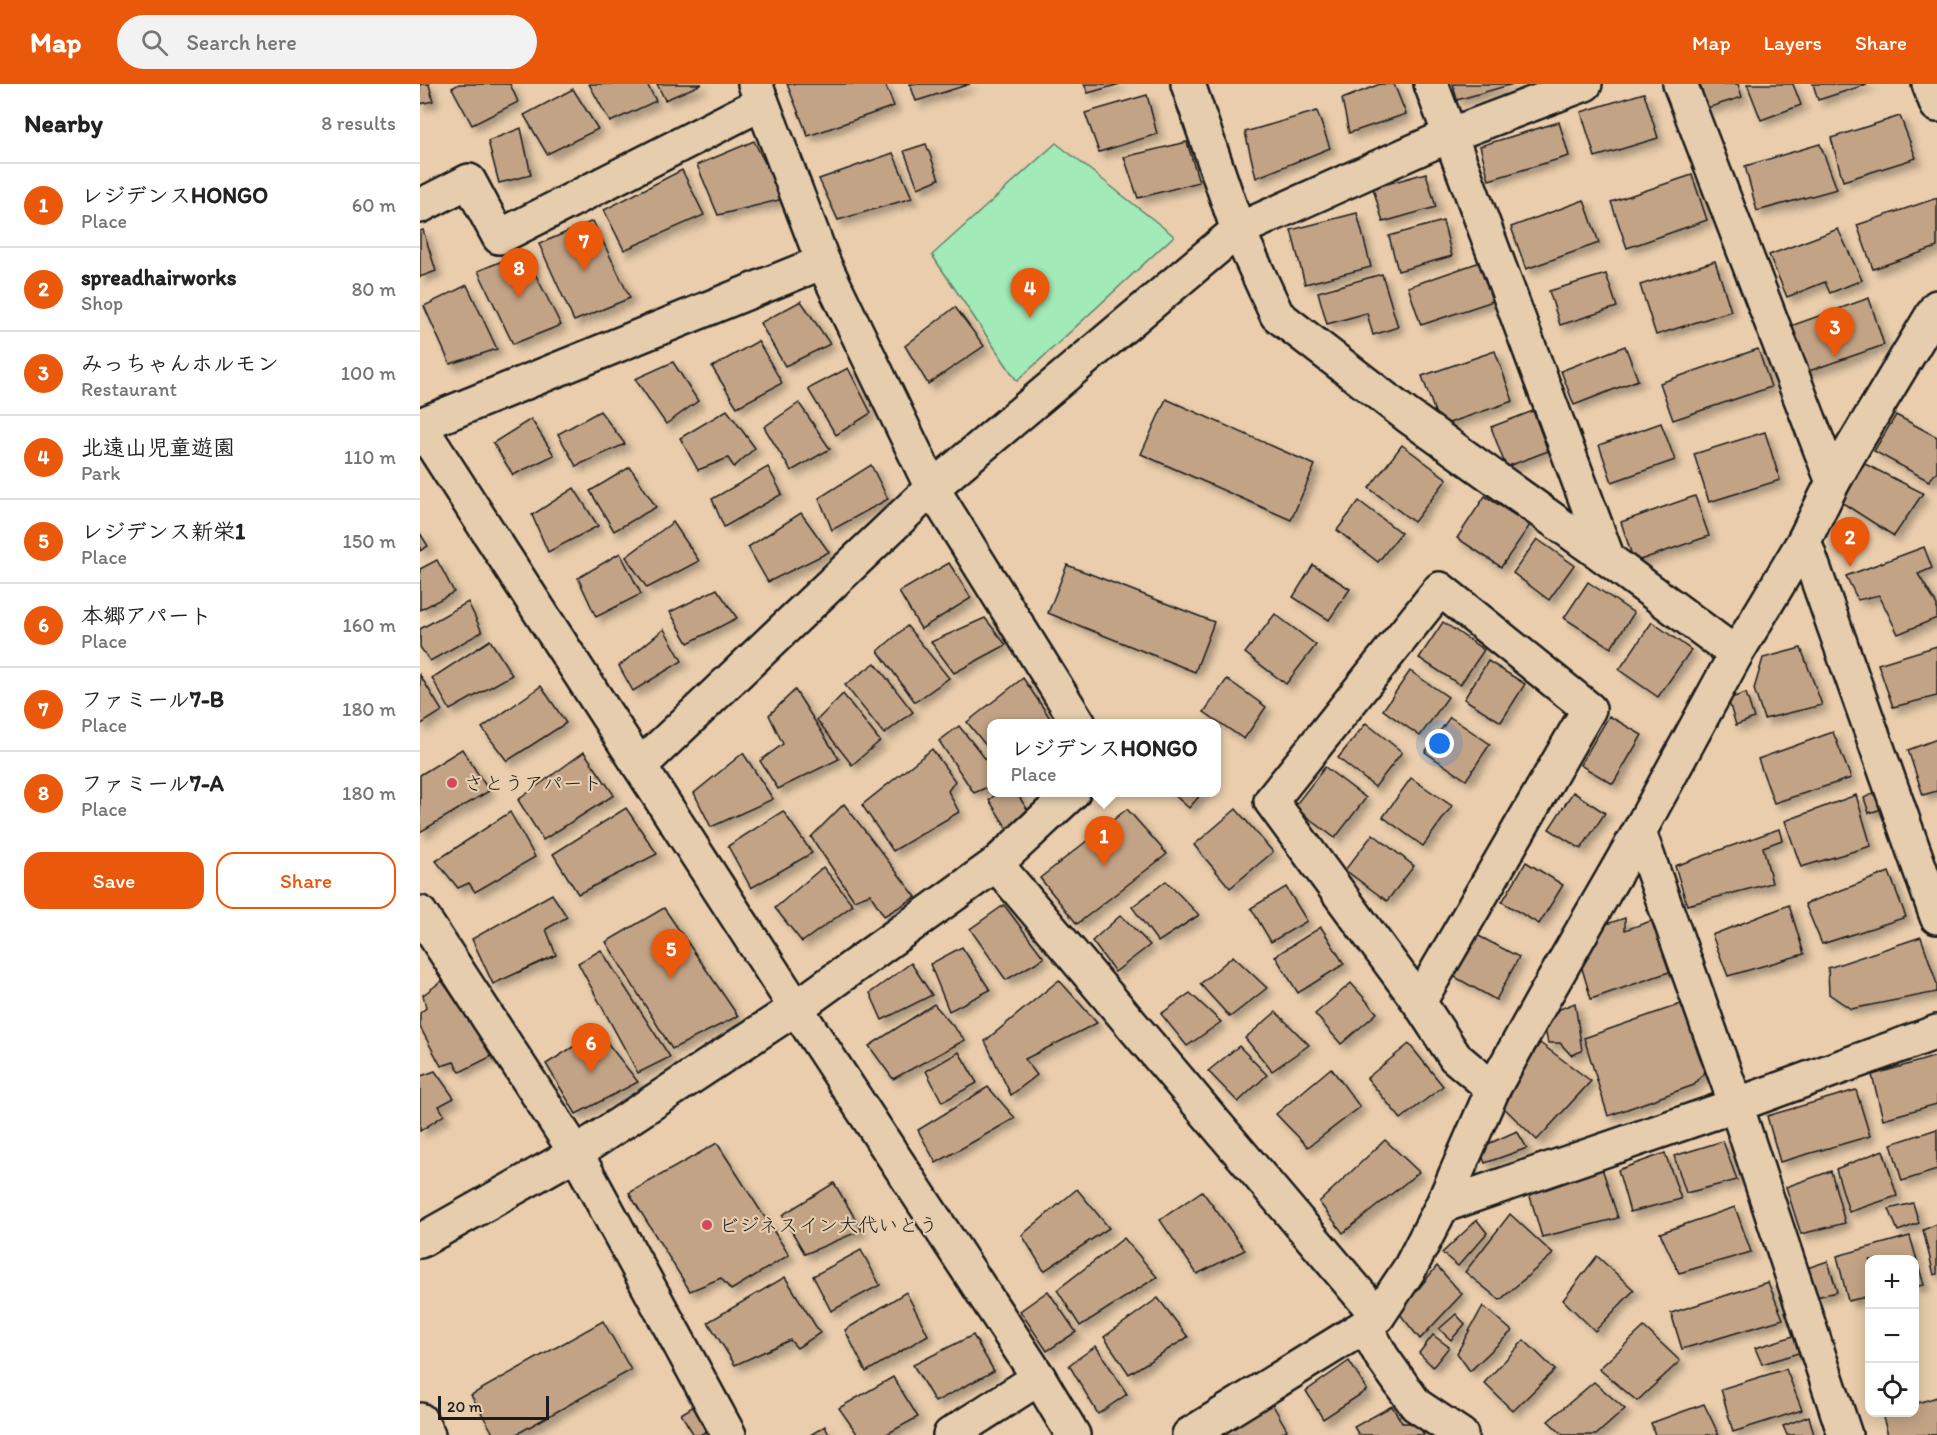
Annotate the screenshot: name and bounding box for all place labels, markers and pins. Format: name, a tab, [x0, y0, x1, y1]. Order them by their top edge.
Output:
pin: 7	[564, 222, 604, 271]
pin: 8	[500, 248, 538, 298]
pin: 4	[1010, 268, 1050, 318]
pin: 3	[1816, 308, 1854, 357]
pin: 2	[1830, 518, 1870, 567]
place label: さとうアパート	[464, 771, 603, 795]
marker: さとうアパート	[445, 776, 459, 790]
pin: 1	[1084, 816, 1124, 866]
pin: 5	[652, 930, 690, 979]
pin: 6	[572, 1024, 610, 1073]
place label: ビジネスイン大代いとう	[719, 1213, 938, 1237]
marker: ビジネスイン大代いとう	[700, 1218, 714, 1232]

